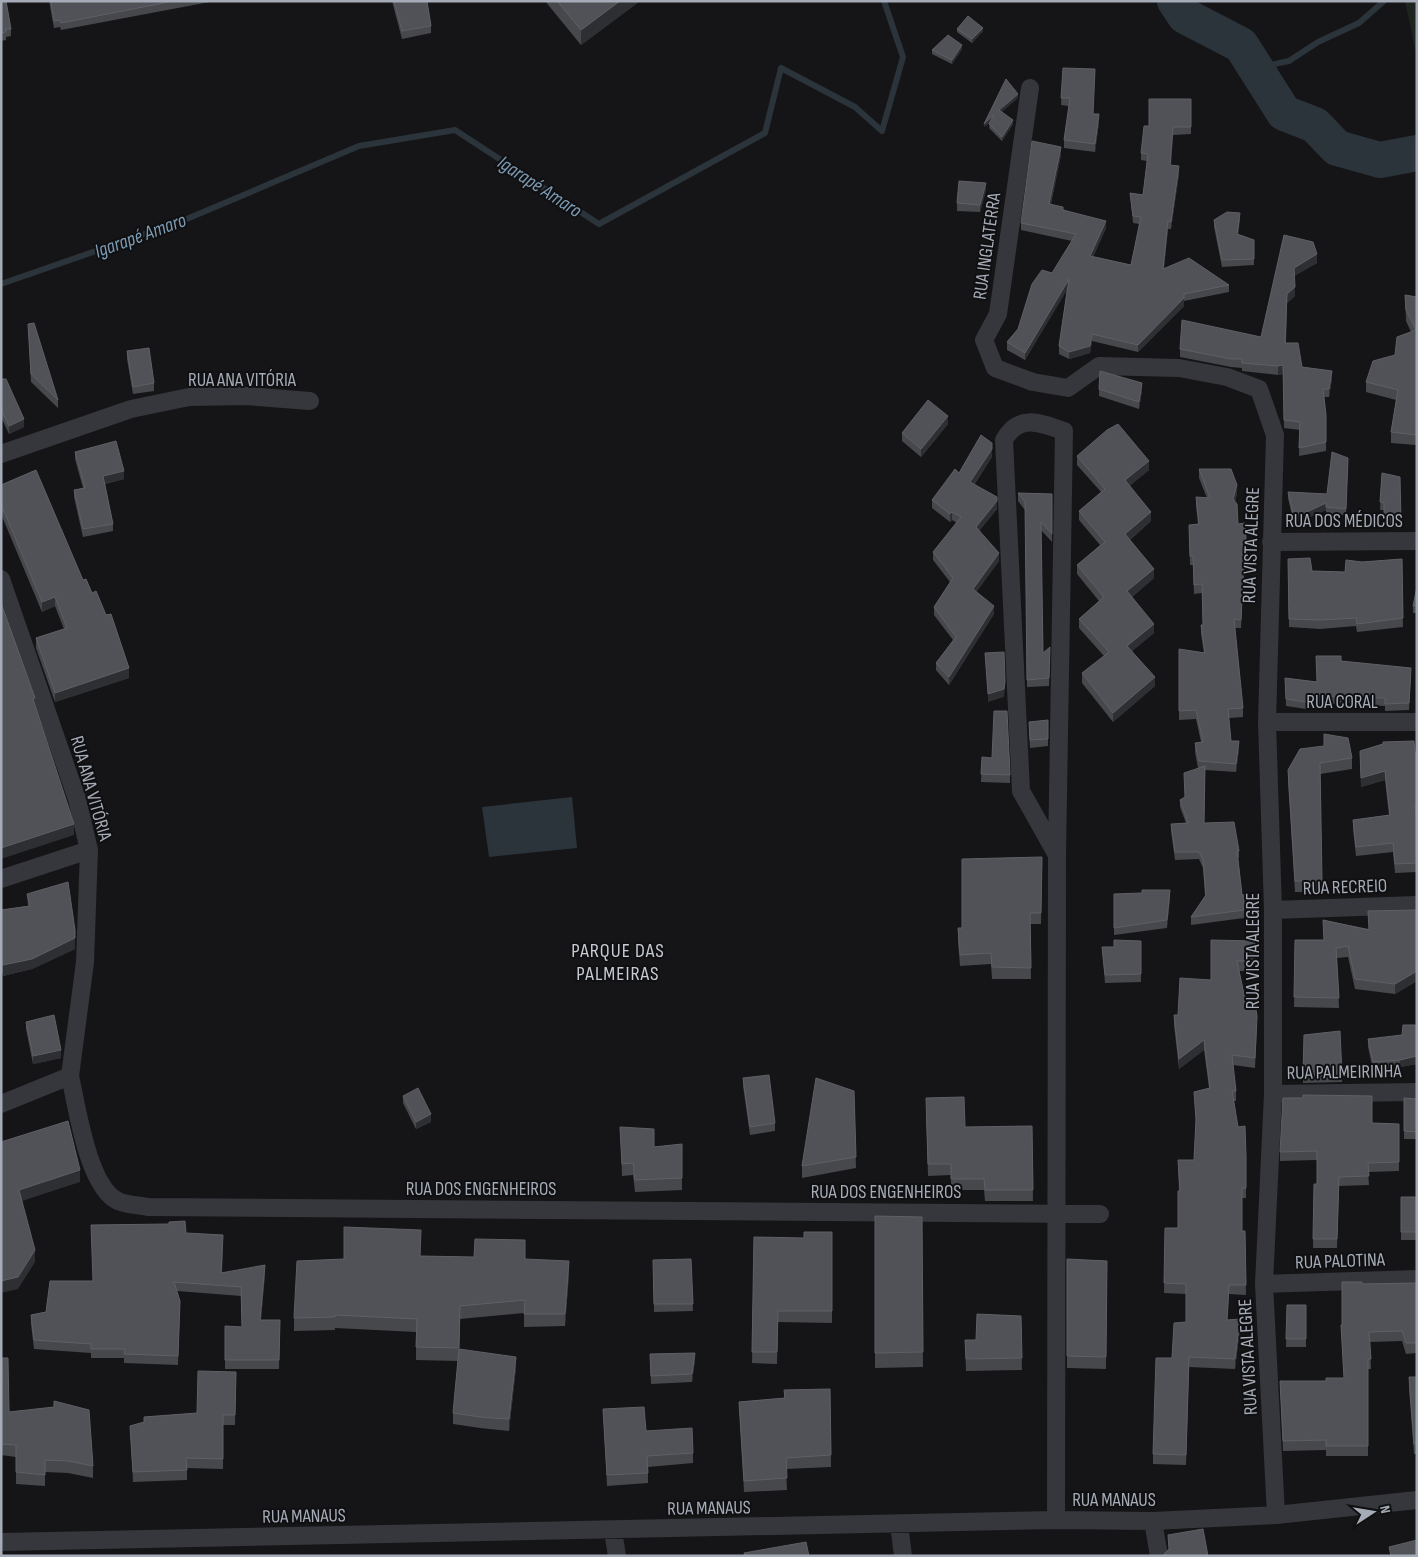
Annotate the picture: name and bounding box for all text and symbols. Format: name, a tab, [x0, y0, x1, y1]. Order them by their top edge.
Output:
water label: Igarapé Amaro	[493, 151, 586, 223]
street label: RUA INGLATERRA	[969, 190, 1006, 301]
water label: Igarapé Amaro	[91, 208, 189, 264]
street label: RUA ANA VITÓRIA	[188, 369, 297, 392]
street label: RUA VISTA ALEGRE	[1238, 486, 1265, 604]
street label: RUA DOS MÉDICOS	[1285, 510, 1403, 533]
street label: RUA CORAL	[1306, 691, 1378, 714]
street label: RUA ANA VITÓRIA	[65, 733, 117, 844]
street label: RUA RECREIO	[1302, 875, 1388, 900]
street label: RUA VISTA ALEGRE	[1242, 893, 1265, 1009]
district label: PARQUE DAS PALMEIRAS	[571, 939, 665, 986]
street label: RUA PALMEIRINHA	[1286, 1060, 1403, 1085]
street label: RUA DOS ENGENHEIROS	[406, 1178, 556, 1201]
street label: RUA DOS ENGENHEIROS	[811, 1181, 961, 1204]
street label: RUA PALOTINA	[1295, 1248, 1386, 1275]
street label: RUA VISTA ALEGRE	[1234, 1298, 1263, 1416]
north arrow	[1348, 1487, 1398, 1537]
street label: RUA MANAUS	[1072, 1489, 1156, 1512]
street label: RUA MANAUS	[667, 1496, 751, 1521]
street label: RUA MANAUS	[262, 1504, 346, 1529]
text: N	[1376, 1504, 1394, 1515]

